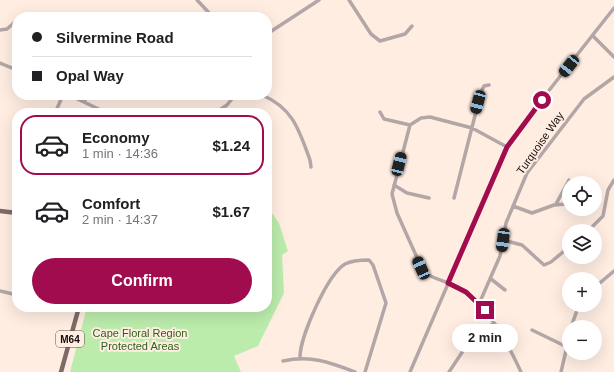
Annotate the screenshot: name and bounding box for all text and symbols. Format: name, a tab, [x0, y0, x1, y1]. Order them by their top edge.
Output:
text: Silvermine Road	[56, 29, 174, 46]
car	[557, 53, 581, 79]
text: Opal Way	[56, 67, 124, 84]
car	[469, 89, 487, 115]
route start	[533, 91, 551, 109]
street label: Turquoise Way	[514, 109, 566, 176]
icon: car	[34, 127, 70, 163]
text: Economy	[82, 129, 150, 146]
text: $1.24	[212, 137, 250, 154]
text: 1 min · 14:36	[82, 146, 158, 161]
car	[390, 151, 408, 177]
map controls	[562, 176, 602, 360]
button: locate	[562, 176, 602, 216]
icon: car	[34, 193, 70, 229]
text: Comfort	[82, 195, 140, 212]
text: $1.67	[212, 203, 250, 220]
text: 2 min · 14:37	[82, 212, 158, 227]
button: layers	[562, 224, 602, 264]
car	[495, 227, 511, 253]
car	[411, 255, 431, 281]
button: Confirm	[32, 258, 252, 304]
button: +	[562, 272, 602, 312]
route end	[476, 301, 494, 319]
button: −	[562, 320, 602, 360]
callout: 2 min	[452, 324, 518, 352]
park label: Cape Floral Region Protected Areas	[93, 327, 187, 352]
text: 2 min	[468, 330, 502, 345]
road number: M64	[56, 331, 84, 347]

